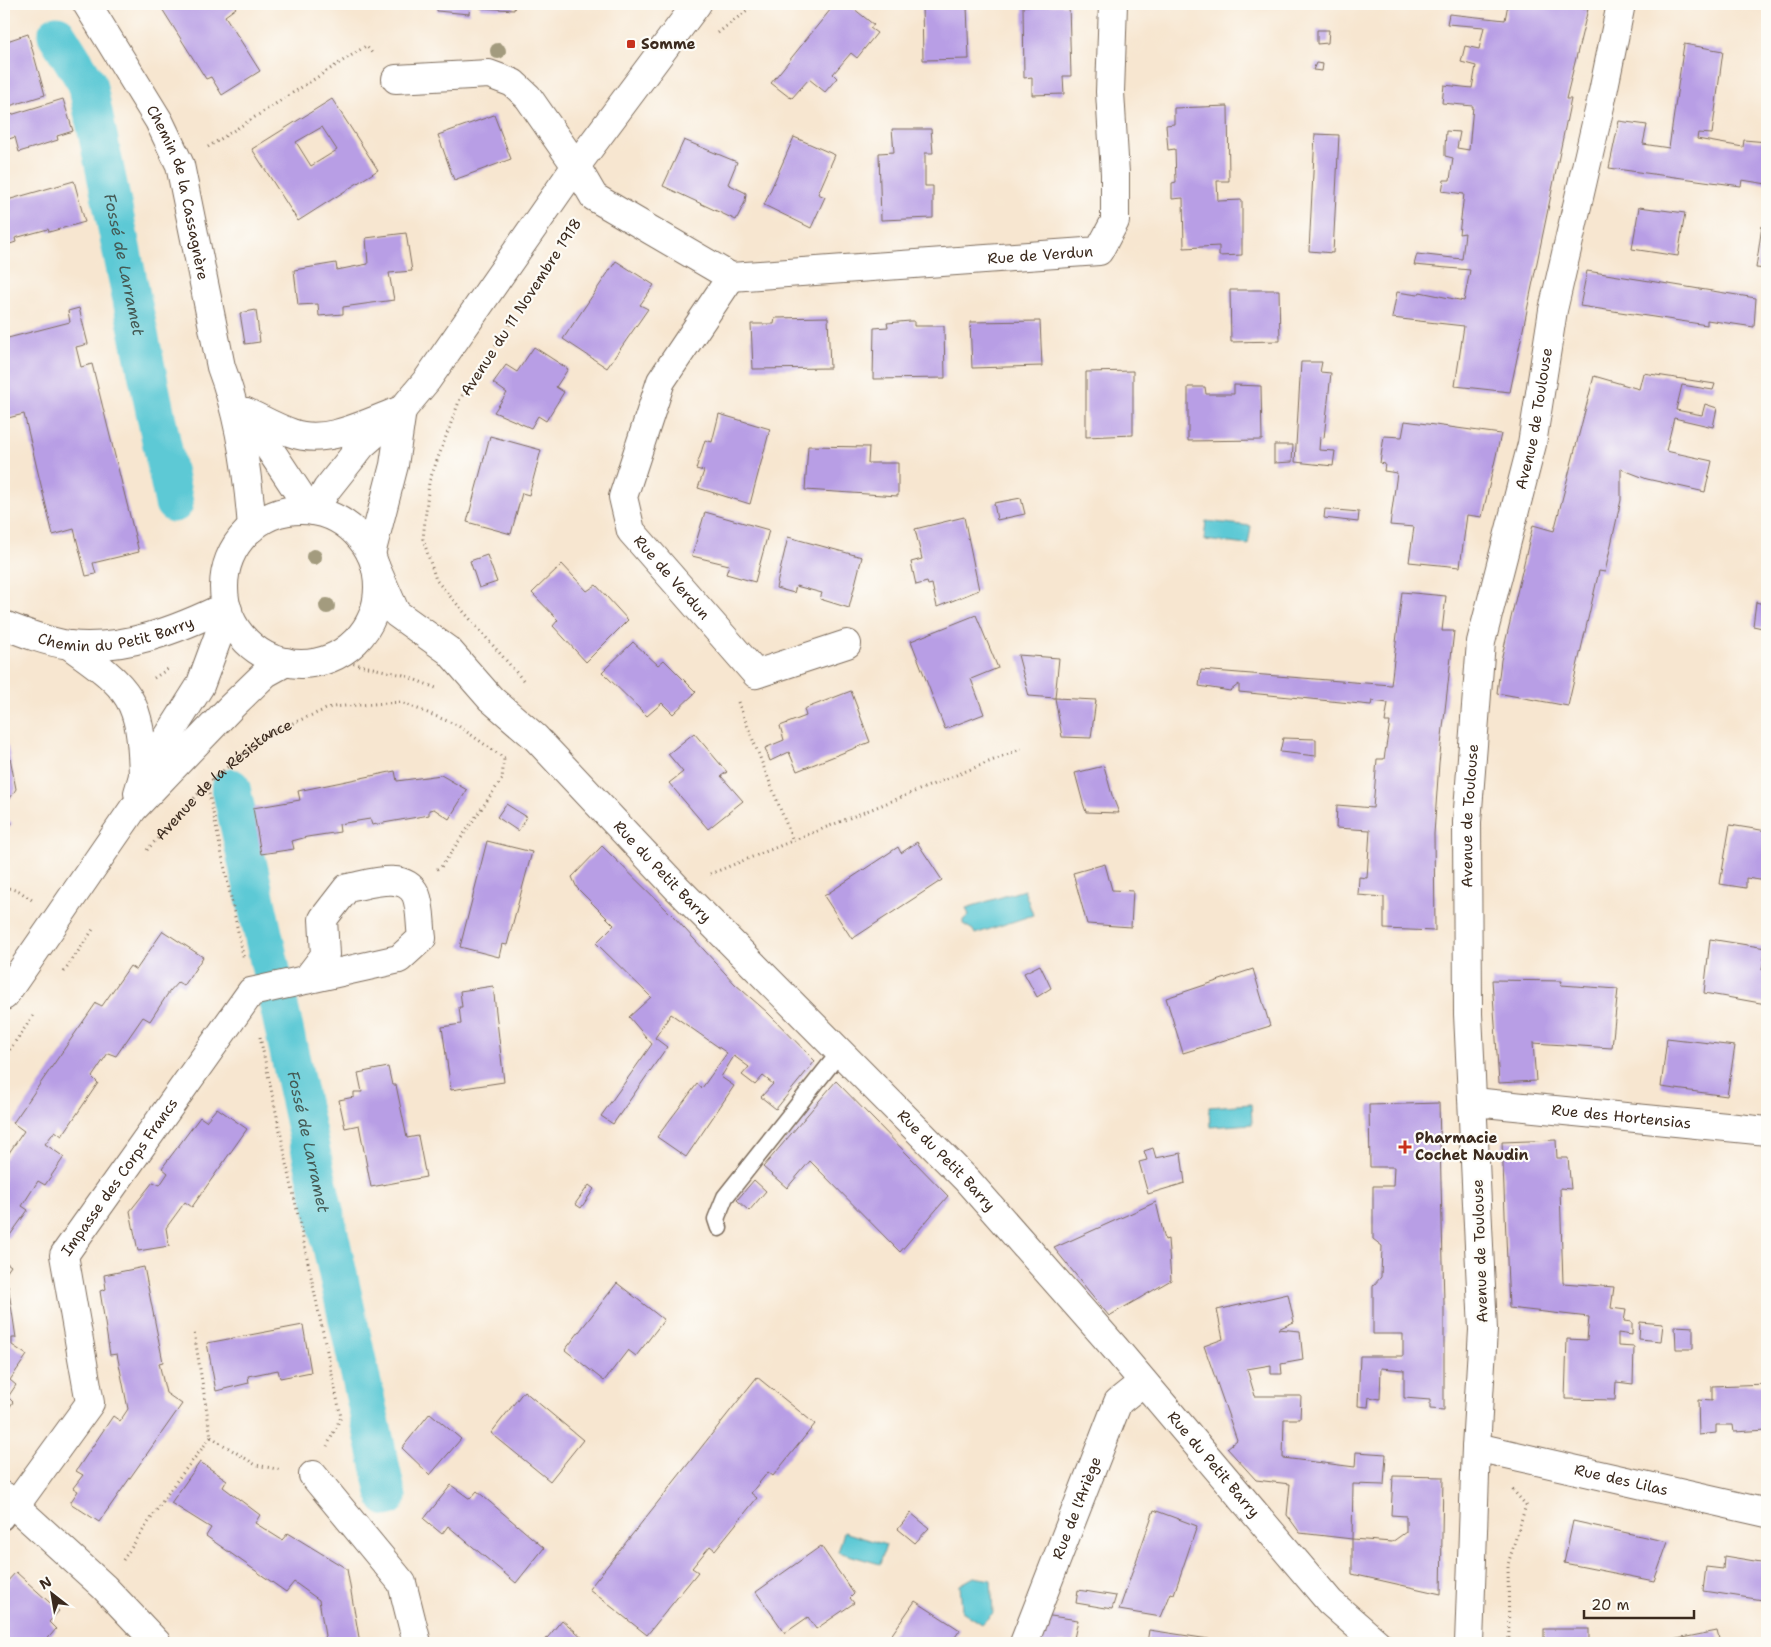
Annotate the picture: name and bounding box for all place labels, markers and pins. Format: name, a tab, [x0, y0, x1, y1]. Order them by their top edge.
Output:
place label: Somme	[641, 34, 696, 54]
marker: Somme	[625, 38, 637, 50]
place label: Pharmacie Cochet Naudin	[1415, 1128, 1529, 1165]
marker: Pharmacie Cochet Naudin	[1399, 1141, 1411, 1153]

